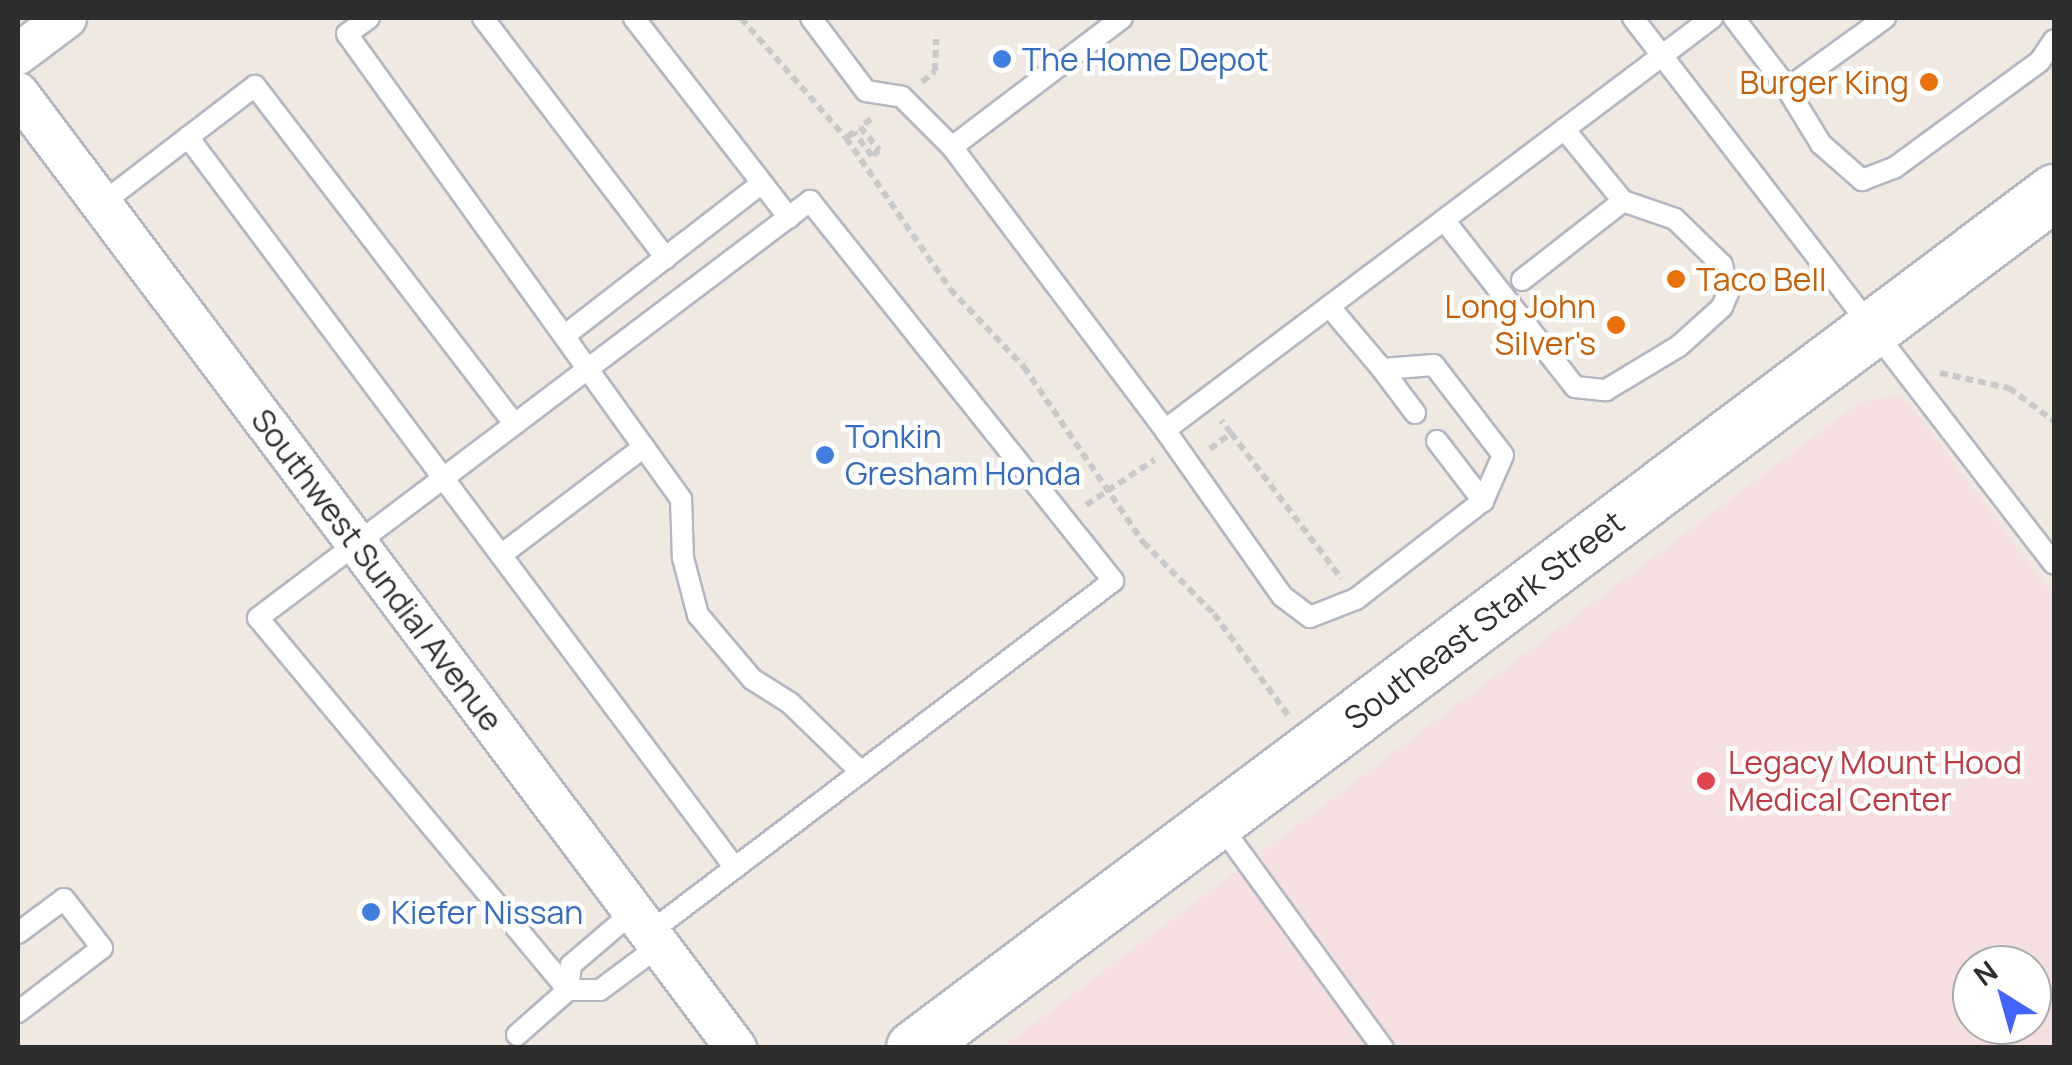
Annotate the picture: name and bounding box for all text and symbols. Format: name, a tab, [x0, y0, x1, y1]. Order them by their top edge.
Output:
place label: The Home Depot	[1022, 40, 1269, 78]
marker: The Home Depot	[991, 48, 1013, 70]
place label: Burger King	[1739, 63, 1909, 101]
marker: Burger King	[1918, 71, 1940, 93]
place label: Taco Bell	[1696, 260, 1826, 298]
marker: Taco Bell	[1665, 268, 1687, 290]
place label: Long John Silver's	[1445, 288, 1596, 363]
marker: Long John Silver's	[1605, 314, 1627, 336]
street label: Southwest Sundial Avenue	[243, 401, 511, 739]
place label: Tonkin Gresham Honda	[845, 418, 1081, 493]
marker: Tonkin Gresham Honda	[814, 444, 836, 466]
street label: Southeast Stark Street	[1337, 502, 1631, 738]
place label: Legacy Mount Hood Medical Center	[1728, 744, 2022, 819]
marker: Legacy Mount Hood Medical Center	[1693, 768, 1719, 794]
place label: Kiefer Nissan	[391, 893, 583, 931]
marker: Kiefer Nissan	[360, 901, 382, 923]
north arrow	[1952, 945, 2052, 1045]
text: N	[1966, 951, 2005, 994]

